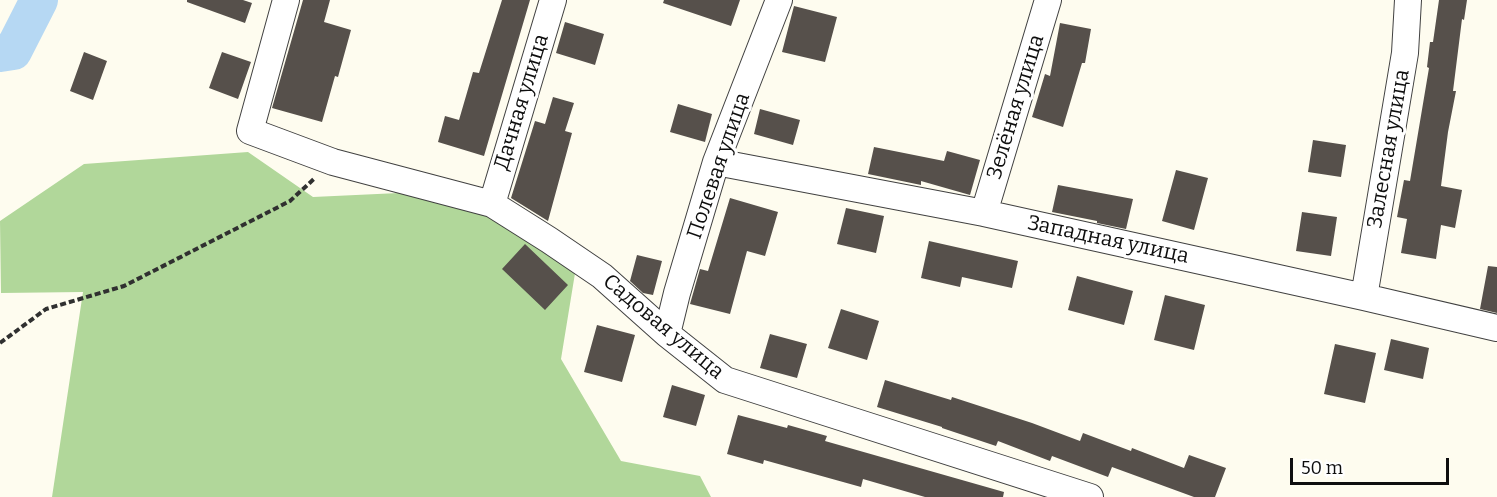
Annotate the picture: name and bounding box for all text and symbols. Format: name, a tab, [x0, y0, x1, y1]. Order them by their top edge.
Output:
street label: Дачная улица	[489, 31, 555, 173]
street label: Зелёная улица	[982, 32, 1050, 182]
street label: Залесная улица	[1363, 67, 1415, 231]
street label: Полевая улица	[682, 90, 756, 242]
street label: Западная улица	[1025, 211, 1191, 269]
street label: Садовая улица	[597, 269, 729, 385]
scale bar	[1293, 446, 1452, 484]
text: 50 m	[1301, 457, 1343, 479]

